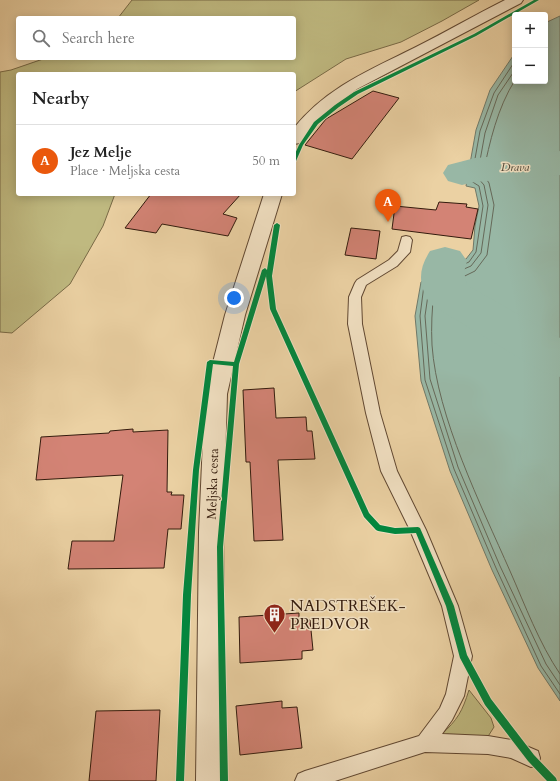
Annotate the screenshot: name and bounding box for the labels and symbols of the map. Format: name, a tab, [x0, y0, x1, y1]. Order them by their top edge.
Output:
water label: Drava	[501, 159, 530, 175]
pin: A	[375, 189, 401, 222]
your location	[224, 288, 244, 308]
street label: Meljska cesta	[203, 448, 223, 520]
place label: NADSTREŠEK- PREDVOR	[290, 595, 406, 635]
building icon: NADSTREŠEK- PREDVOR	[262, 602, 288, 635]

